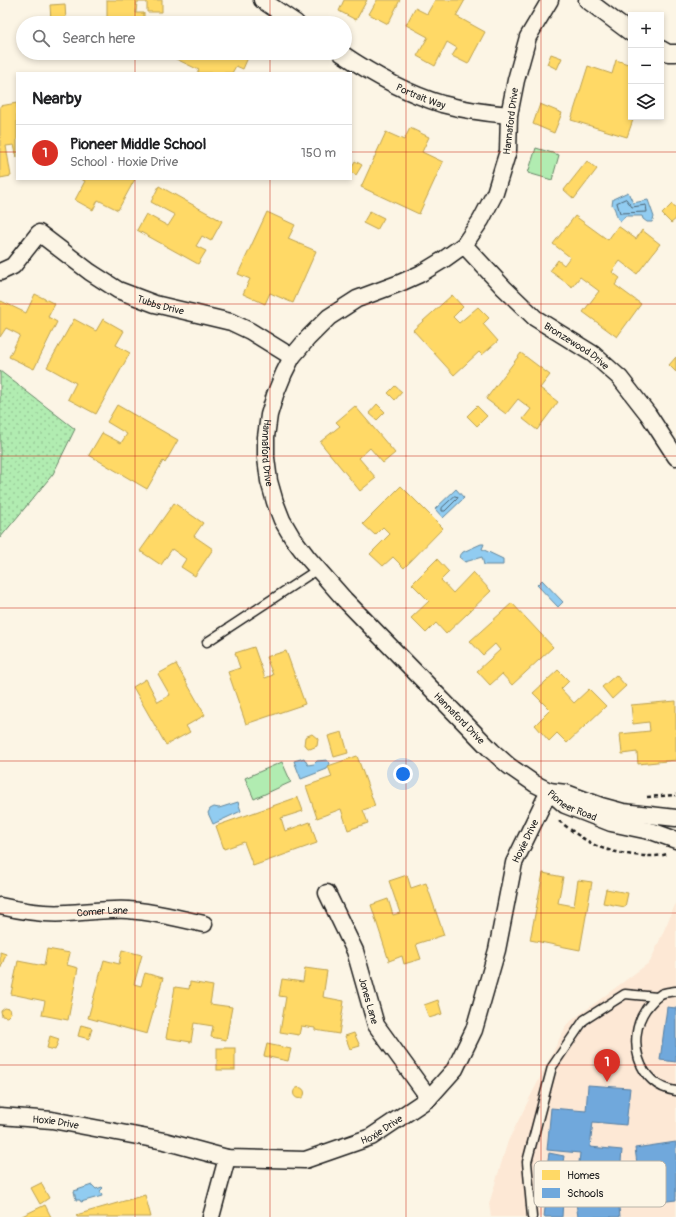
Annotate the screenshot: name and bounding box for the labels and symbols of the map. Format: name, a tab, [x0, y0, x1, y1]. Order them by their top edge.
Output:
street label: Portrait Way	[394, 81, 447, 112]
street label: Hannaford Drive	[501, 87, 521, 155]
street label: Tubbs Drive	[135, 293, 185, 318]
street label: Bronzewood Drive	[542, 320, 611, 373]
street label: Hannaford Drive	[259, 418, 275, 488]
street label: Hannaford Drive	[431, 690, 487, 747]
your location	[393, 764, 413, 784]
street label: Pioneer Road	[545, 788, 598, 824]
street label: Hoxie Drive	[510, 818, 541, 865]
street label: Comer Lane	[76, 905, 128, 919]
street label: Jones Lane	[356, 976, 380, 1026]
pin: 1	[594, 1049, 620, 1082]
street label: Hoxie Drive	[359, 1113, 405, 1147]
street label: Hoxie Drive	[32, 1114, 80, 1132]
legend	[534, 1161, 666, 1207]
text: Homes	[567, 1169, 600, 1182]
text: Schools	[567, 1187, 604, 1200]

